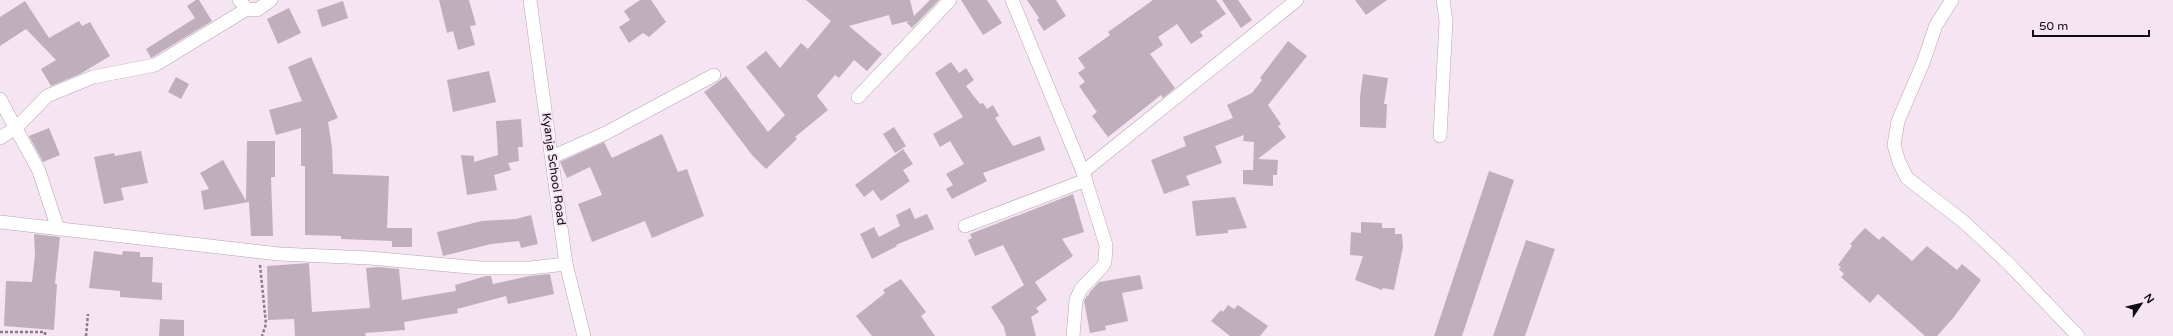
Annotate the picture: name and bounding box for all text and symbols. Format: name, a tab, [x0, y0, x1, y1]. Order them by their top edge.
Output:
scale bar	[2033, 12, 2149, 38]
text: 50 m	[2039, 19, 2068, 33]
street label: Kyanja School Road	[539, 112, 569, 226]
north arrow	[2121, 284, 2161, 324]
text: N	[2141, 291, 2157, 306]

